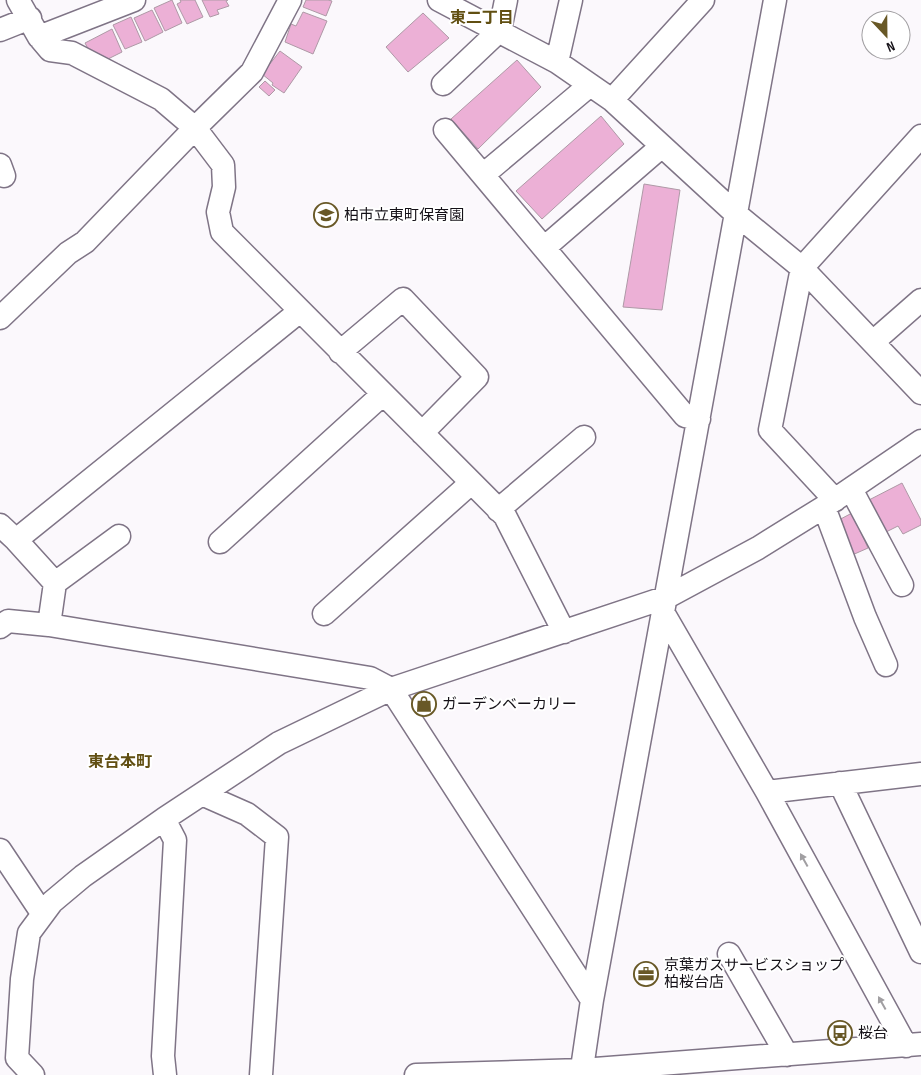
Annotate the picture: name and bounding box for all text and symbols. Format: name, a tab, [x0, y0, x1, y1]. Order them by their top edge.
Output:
district label: 東二丁目	[450, 9, 514, 28]
north arrow	[861, 10, 911, 60]
text: N	[884, 37, 897, 56]
school or university icon: 柏市立東町保育園	[313, 202, 339, 228]
place label: 柏市立東町保育園	[344, 206, 464, 225]
shop icon: ガーデンベーカリー	[411, 691, 437, 717]
place label: ガーデンベーカリー	[442, 695, 577, 714]
district label: 東台本町	[88, 753, 152, 772]
one-way arrow	[800, 853, 808, 868]
place label: 京葉ガスサービスショップ 柏桜台店	[664, 956, 844, 992]
office icon: 京葉ガスサービスショップ 柏桜台店	[633, 961, 659, 987]
one-way arrow	[878, 996, 886, 1010]
bus stop icon: 桜台	[827, 1020, 853, 1046]
place label: 桜台	[858, 1024, 888, 1043]

